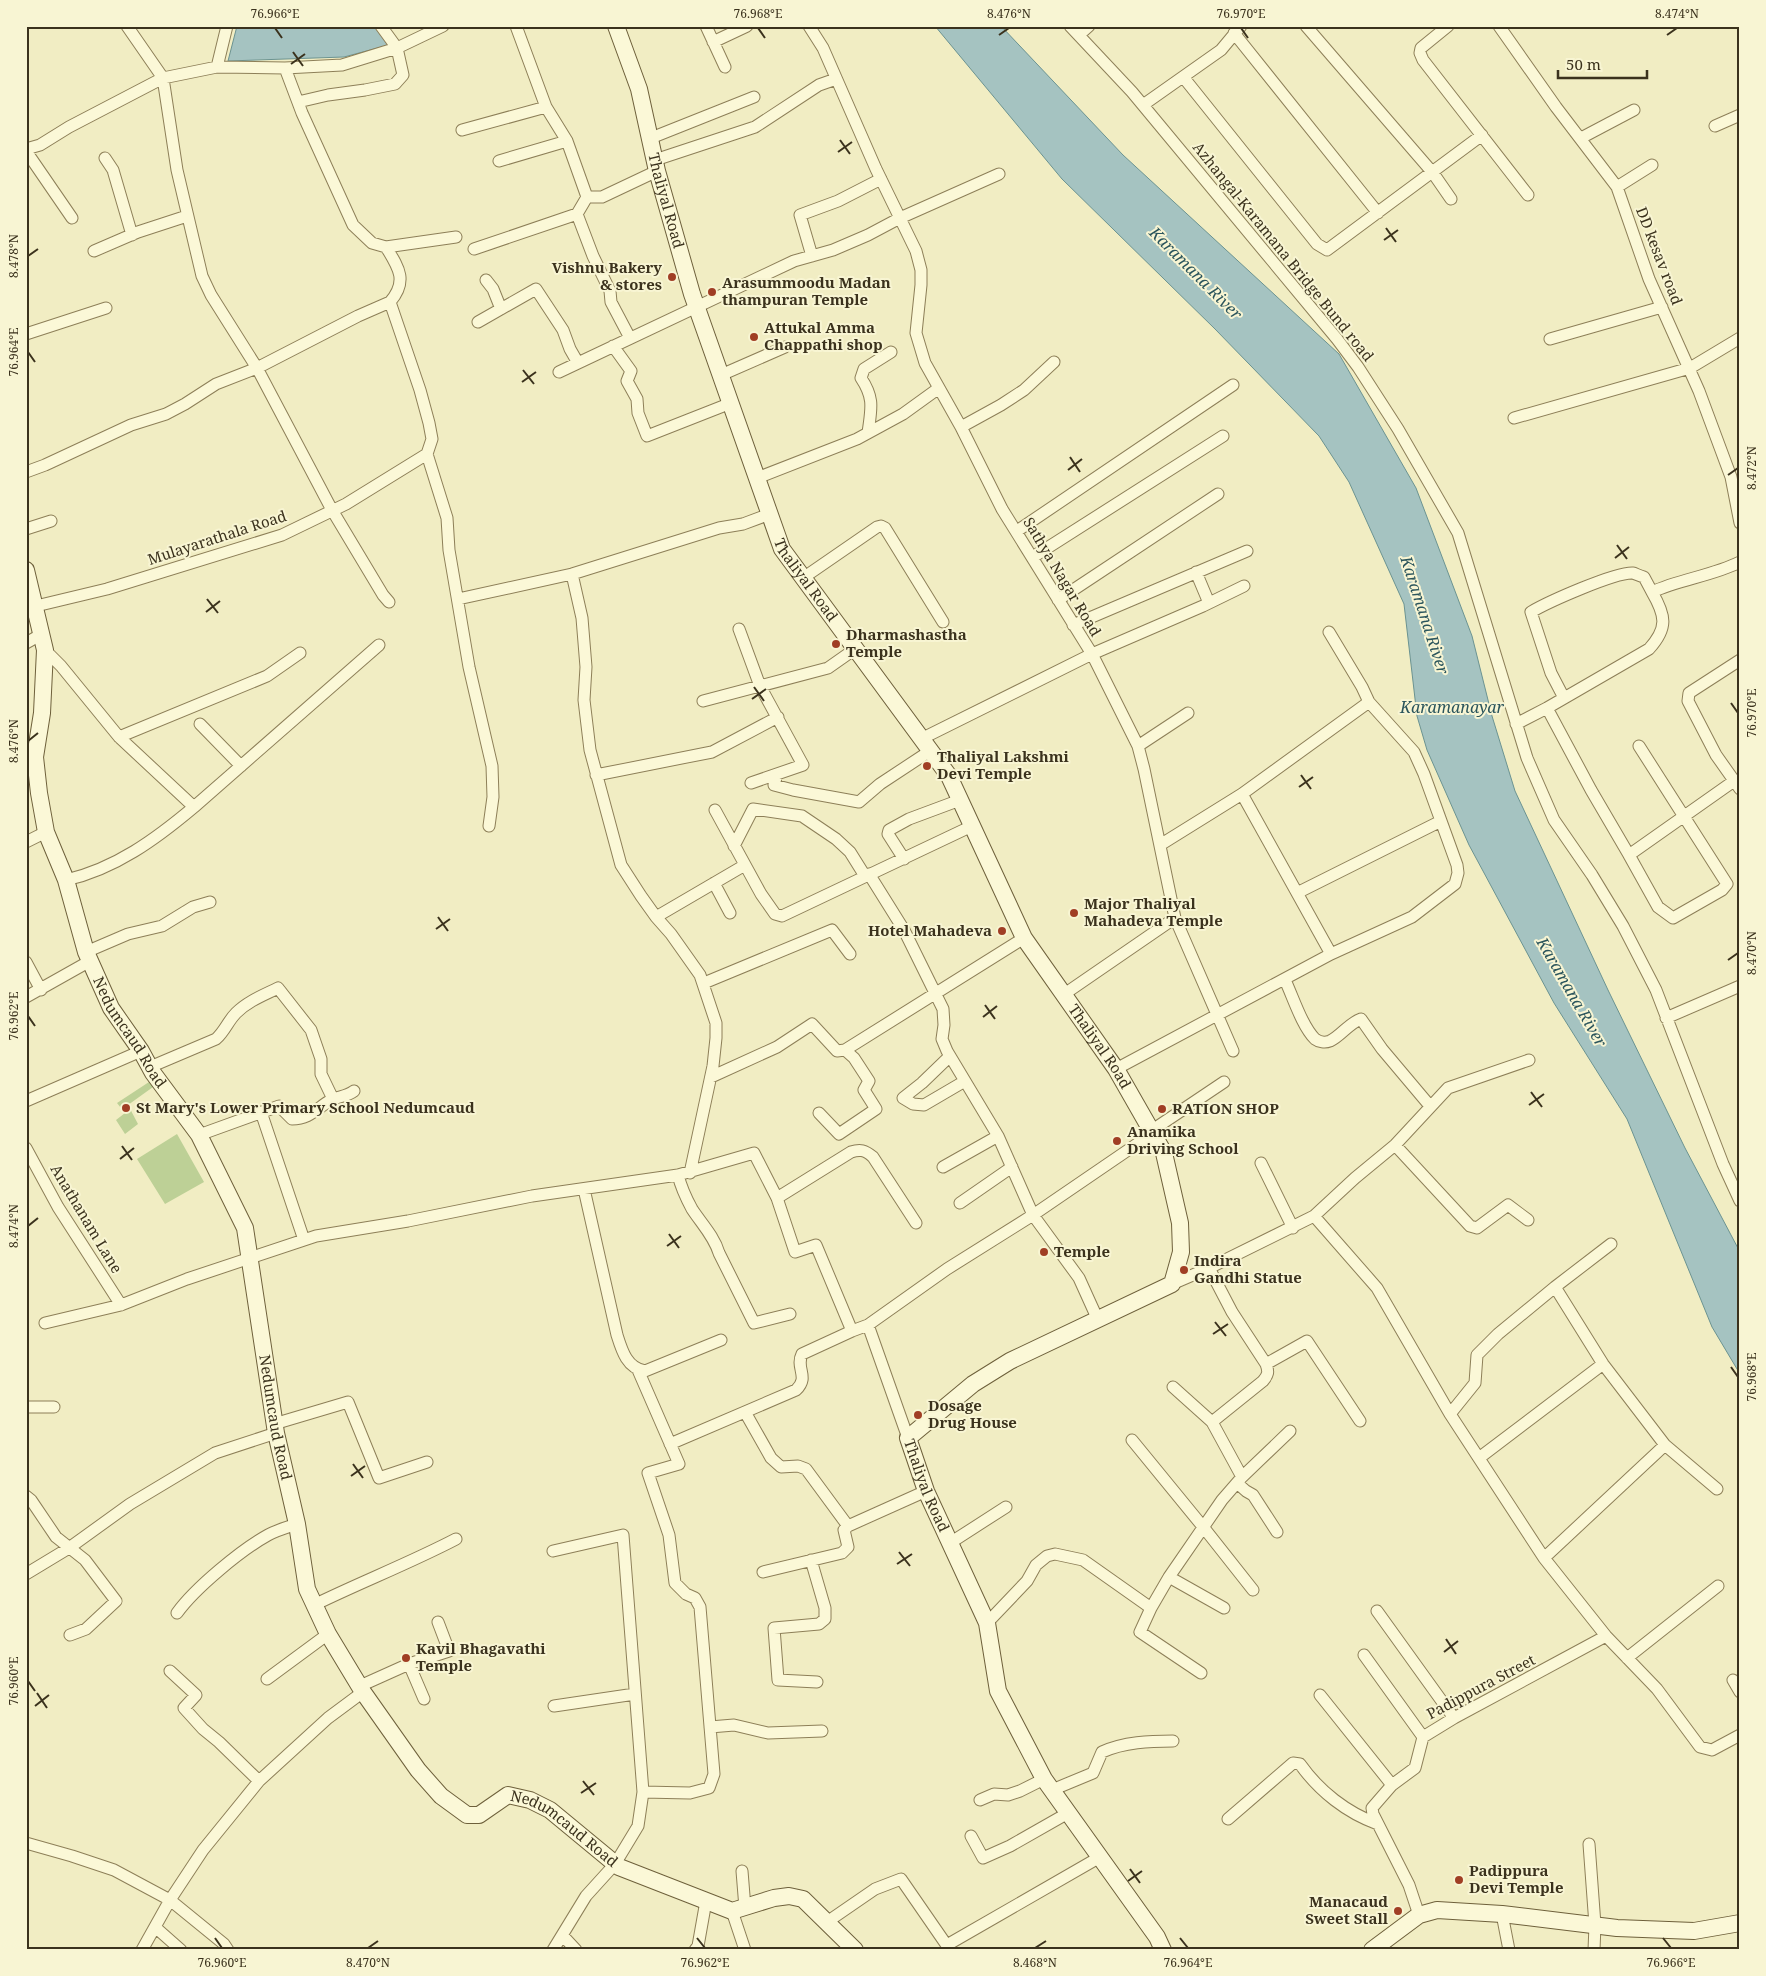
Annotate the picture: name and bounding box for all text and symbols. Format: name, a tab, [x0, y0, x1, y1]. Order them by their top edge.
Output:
text: 76.966°E	[251, 5, 299, 22]
text: 76.968°E	[734, 5, 782, 22]
text: 8.476°N	[987, 5, 1031, 22]
text: 76.970°E	[1217, 5, 1265, 22]
text: 8.474°N	[1655, 5, 1699, 22]
scale bar	[1558, 48, 1647, 80]
text: 50 m	[1566, 54, 1601, 74]
street label: Azhangal-Karamana Bridge Bund road	[1189, 137, 1379, 365]
street label: Thaliyal Road	[644, 151, 690, 251]
street label: DD kesav road	[1632, 204, 1688, 307]
water label: Karamana River	[1144, 221, 1248, 325]
text: 8.478°N	[5, 234, 22, 278]
place label: Vishnu Bakery & stores	[552, 257, 662, 294]
marker: Vishnu Bakery & stores	[666, 271, 678, 283]
place label: Arasummoodu Madan thampuran Temple	[722, 272, 891, 309]
marker: Arasummoodu Madan thampuran Temple	[706, 286, 718, 298]
place label: Attukal Amma Chappathi shop	[764, 317, 883, 354]
text: 76.964°E	[5, 328, 22, 376]
marker: Attukal Amma Chappathi shop	[748, 331, 760, 343]
text: 8.472°N	[1743, 446, 1760, 490]
street label: Mulayarathala Road	[145, 505, 289, 569]
street label: Sathya Nagar Road	[1019, 513, 1106, 640]
street label: Thaliyal Road	[770, 535, 843, 625]
water label: Karamana River	[1395, 552, 1455, 677]
place label: Dharmashastha Temple	[846, 624, 967, 661]
marker: Dharmashastha Temple	[830, 638, 842, 650]
text: 76.970°E	[1743, 689, 1760, 737]
water label: Karamanayar	[1399, 696, 1505, 718]
text: 8.476°N	[5, 719, 22, 763]
place label: Thaliyal Lakshmi Devi Temple	[937, 746, 1070, 783]
marker: Thaliyal Lakshmi Devi Temple	[921, 760, 933, 772]
place label: Major Thaliyal Mahadeva Temple	[1084, 893, 1223, 930]
marker: Major Thaliyal Mahadeva Temple	[1068, 907, 1080, 919]
place label: Hotel Mahadeva	[868, 920, 992, 940]
marker: Hotel Mahadeva	[996, 925, 1008, 937]
text: 8.470°N	[1743, 931, 1760, 975]
water label: Karamana River	[1531, 932, 1613, 1051]
street label: Nedumcaud Road	[89, 973, 172, 1091]
text: 76.962°E	[5, 992, 22, 1040]
street label: Thaliyal Road	[1064, 1000, 1136, 1092]
place label: St Mary's Lower Primary School Nedumcaud	[136, 1097, 475, 1117]
place label: RATION SHOP	[1172, 1098, 1279, 1118]
marker: St Mary's Lower Primary School Nedumcaud	[120, 1102, 132, 1114]
marker: RATION SHOP	[1156, 1103, 1168, 1115]
place label: Anamika Driving School	[1127, 1121, 1239, 1158]
marker: Anamika Driving School	[1111, 1135, 1123, 1147]
street label: Anathanam Lane	[46, 1160, 127, 1277]
text: 8.474°N	[5, 1204, 22, 1248]
place label: Temple	[1054, 1241, 1110, 1261]
marker: Temple	[1038, 1246, 1050, 1258]
place label: Indira Gandhi Statue	[1194, 1250, 1302, 1287]
marker: Indira Gandhi Statue	[1178, 1264, 1190, 1276]
street label: Nedumcaud Road	[255, 1353, 298, 1482]
text: 76.968°E	[1743, 1353, 1760, 1401]
place label: Dosage Drug House	[928, 1395, 1017, 1432]
marker: Dosage Drug House	[912, 1409, 924, 1421]
street label: Thaliyal Road	[900, 1436, 955, 1535]
place label: Kavil Bhagavathi Temple	[416, 1638, 546, 1675]
street label: Padippura Street	[1423, 1649, 1538, 1723]
marker: Kavil Bhagavathi Temple	[400, 1652, 412, 1664]
text: 76.960°E	[5, 1657, 22, 1705]
street label: Nedumcaud Road	[509, 1785, 623, 1871]
place label: Padippura Devi Temple	[1469, 1860, 1563, 1897]
marker: Padippura Devi Temple	[1453, 1874, 1465, 1886]
place label: Manacaud Sweet Stall	[1305, 1891, 1389, 1928]
marker: Manacaud Sweet Stall	[1392, 1905, 1404, 1917]
text: 76.960°E	[198, 1954, 246, 1971]
text: 8.470°N	[346, 1954, 390, 1971]
text: 76.962°E	[681, 1954, 729, 1971]
text: 8.468°N	[1013, 1954, 1057, 1971]
text: 76.964°E	[1164, 1954, 1212, 1971]
text: 76.966°E	[1647, 1954, 1695, 1971]

